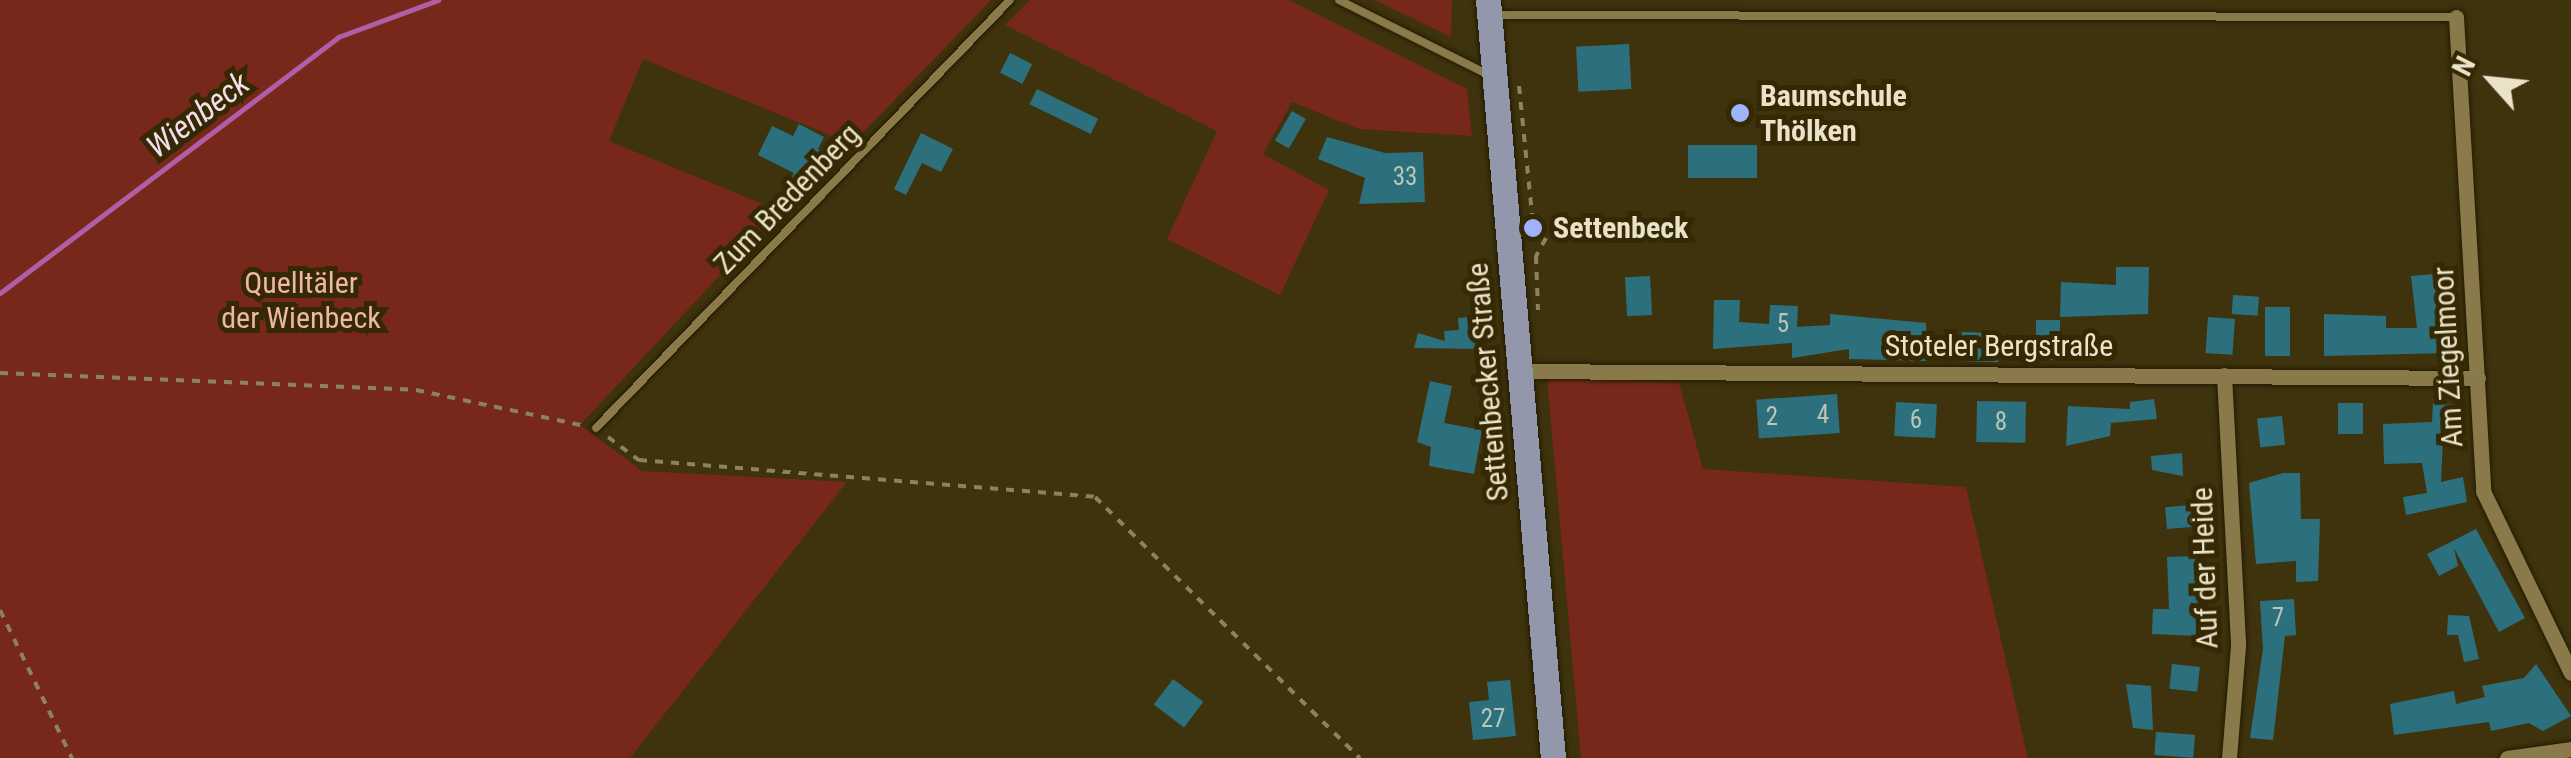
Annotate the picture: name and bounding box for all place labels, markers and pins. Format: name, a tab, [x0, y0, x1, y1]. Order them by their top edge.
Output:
place label: Baumschule Thölken	[1760, 78, 1907, 148]
marker: Baumschule Thölken	[1729, 102, 1751, 124]
place label: Settenbeck	[1553, 210, 1688, 246]
marker: Settenbeck	[1522, 217, 1544, 239]

